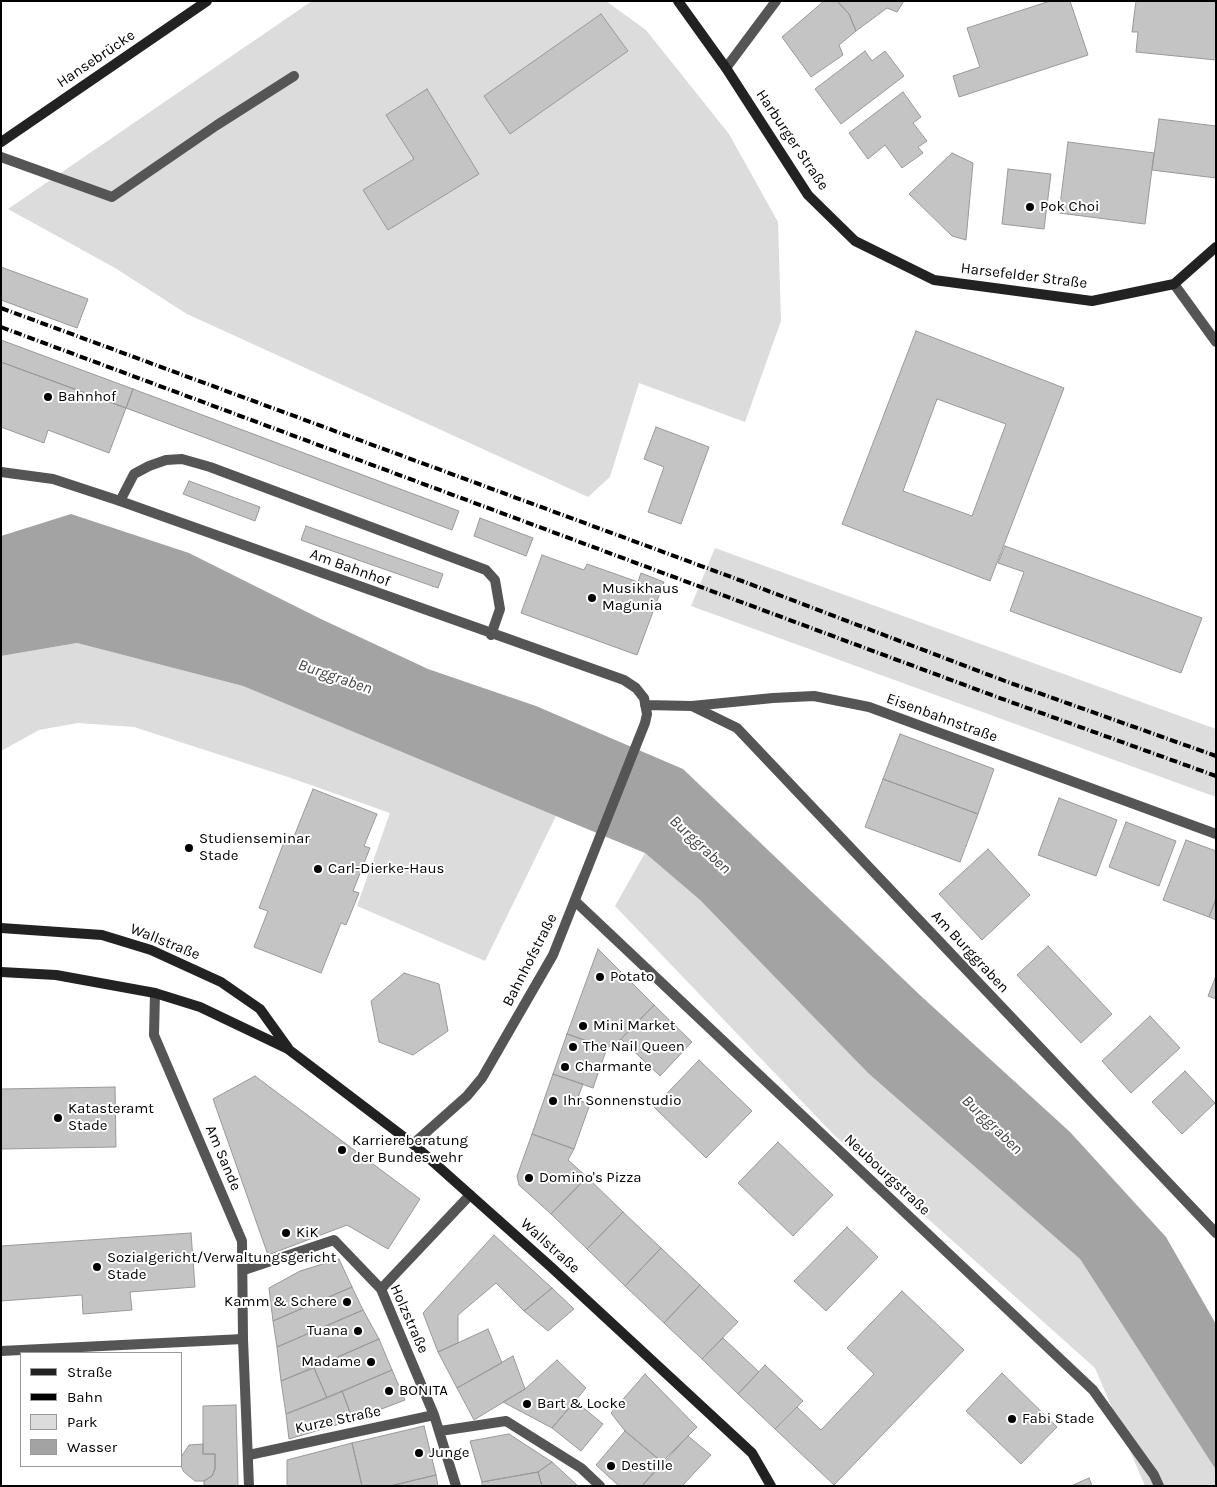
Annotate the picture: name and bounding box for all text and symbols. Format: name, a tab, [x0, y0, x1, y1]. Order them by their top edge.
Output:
street label: Hansebrücke	[54, 26, 138, 92]
street label: Harburger Straße	[752, 86, 832, 194]
place label: Pok Choi	[1040, 198, 1099, 216]
marker: Pok Choi	[1024, 201, 1036, 213]
street label: Harsefelder Straße	[960, 259, 1088, 293]
place label: Bahnhof	[58, 388, 116, 406]
marker: Bahnhof	[42, 391, 54, 403]
street label: Am Bahnhof	[307, 545, 393, 591]
place label: Musikhaus Magunia	[602, 580, 679, 615]
marker: Musikhaus Magunia	[586, 592, 598, 604]
water label: Burggraben	[295, 655, 375, 699]
street label: Eisenbahnstraße	[884, 690, 1000, 746]
water label: Burggraben	[665, 812, 735, 878]
place label: Studienseminar Stade	[199, 830, 310, 865]
marker: Studienseminar Stade	[183, 842, 195, 854]
place label: Carl-Dierke-Haus	[328, 860, 444, 878]
marker: Carl-Dierke-Haus	[312, 863, 324, 875]
street label: Am Burggraben	[927, 907, 1013, 997]
street label: Bahnhofstraße	[499, 911, 561, 1009]
street label: Wallstraße	[127, 920, 203, 964]
place label: Potato	[610, 968, 654, 986]
marker: Potato	[594, 971, 606, 983]
place label: Mini Market	[593, 1017, 675, 1035]
marker: Mini Market	[577, 1020, 589, 1032]
place label: The Nail Queen	[583, 1038, 685, 1056]
marker: The Nail Queen	[567, 1041, 579, 1053]
place label: Charmante	[575, 1058, 652, 1076]
marker: Charmante	[559, 1061, 571, 1073]
water label: Burggraben	[958, 1091, 1026, 1159]
place label: Ihr Sonnenstudio	[563, 1092, 682, 1110]
marker: Ihr Sonnenstudio	[547, 1095, 559, 1107]
place label: Katasteramt Stade	[68, 1100, 154, 1135]
marker: Katasteramt Stade	[52, 1112, 64, 1124]
street label: Am Sande	[201, 1123, 245, 1193]
street label: Neubourgstraße	[840, 1131, 934, 1219]
place label: Karriereberatung der Bundeswehr	[352, 1132, 468, 1167]
marker: Karriereberatung der Bundeswehr	[336, 1144, 348, 1156]
place label: Domino's Pizza	[539, 1169, 642, 1187]
marker: Domino's Pizza	[523, 1172, 535, 1184]
street label: Wallstraße	[517, 1215, 583, 1277]
place label: KiK	[296, 1224, 319, 1242]
marker: KiK	[280, 1227, 292, 1239]
place label: Sozialgericht/Verwaltungsgericht Stade	[107, 1249, 336, 1284]
marker: Sozialgericht/Verwaltungsgericht Stade	[91, 1261, 103, 1273]
street label: Holzstraße	[386, 1282, 432, 1356]
place label: Kamm & Schere	[224, 1293, 337, 1311]
marker: Kamm & Schere	[341, 1296, 353, 1308]
place label: Tuana	[307, 1322, 348, 1340]
marker: Tuana	[352, 1325, 364, 1337]
legend	[20, 1352, 182, 1467]
place label: Madame	[301, 1353, 361, 1371]
marker: Madame	[365, 1356, 377, 1368]
text: Straße	[67, 1363, 112, 1381]
place label: BONITA	[399, 1382, 448, 1400]
marker: BONITA	[383, 1385, 395, 1397]
text: Bahn	[67, 1388, 103, 1406]
place label: Bart & Locke	[537, 1395, 626, 1413]
marker: Bart & Locke	[521, 1398, 533, 1410]
street label: Kurze Straße	[293, 1402, 383, 1438]
place label: Fabi Stade	[1022, 1410, 1094, 1428]
text: Park	[67, 1413, 97, 1431]
marker: Fabi Stade	[1006, 1413, 1018, 1425]
text: Wasser	[67, 1438, 117, 1456]
place label: Junge	[429, 1444, 469, 1462]
marker: Junge	[413, 1447, 425, 1459]
place label: Destille	[621, 1457, 673, 1475]
marker: Destille	[605, 1460, 617, 1472]

